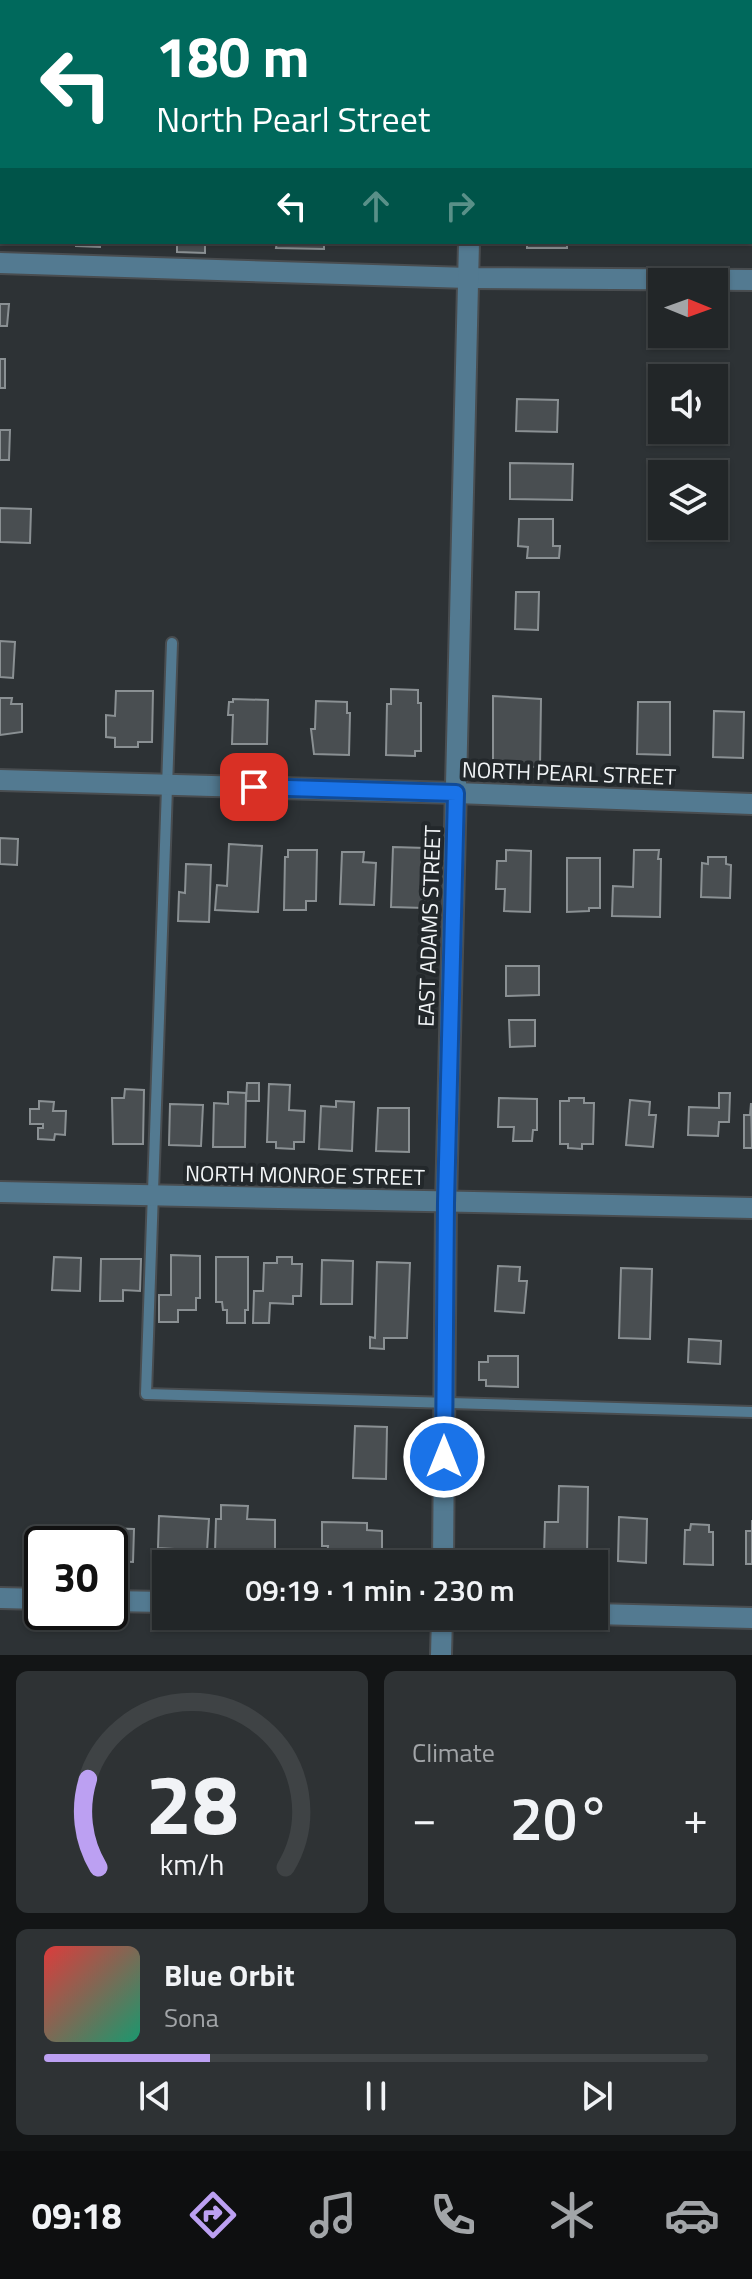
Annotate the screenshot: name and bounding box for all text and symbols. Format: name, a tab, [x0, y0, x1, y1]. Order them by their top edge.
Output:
text: 180 m	[156, 14, 309, 99]
icon: left	[24, 32, 128, 136]
text: North Pearl Street	[156, 91, 430, 146]
icon: left	[270, 184, 314, 228]
icon: ahead	[354, 184, 398, 228]
icon: right	[438, 184, 482, 228]
north arrow	[648, 268, 728, 348]
map controls	[648, 268, 728, 540]
button: sound	[648, 364, 728, 444]
button: layers	[648, 460, 728, 540]
street label: NORTH PEARL STREET	[461, 752, 677, 794]
pin	[220, 753, 288, 821]
icon: arrive	[232, 765, 276, 809]
street label: EAST ADAMS STREET	[408, 824, 450, 1027]
street label: NORTH MONROE STREET	[185, 1156, 426, 1194]
position arrow	[402, 1415, 486, 1499]
speed limit sign: 30	[24, 1526, 128, 1630]
text: 09:19 · 1 min · 230 m	[245, 1567, 515, 1613]
text: Climate	[412, 1733, 495, 1772]
text: 28	[145, 1740, 239, 1866]
text: 20°	[510, 1772, 610, 1863]
text: −	[412, 1784, 437, 1851]
text: +	[683, 1784, 708, 1851]
text: km/h	[160, 1843, 224, 1886]
text: Blue Orbit	[164, 1952, 295, 1998]
text: Sona	[164, 1998, 219, 2037]
icon: previous	[133, 2074, 177, 2118]
icon: pause	[354, 2074, 398, 2118]
icon: next	[575, 2074, 619, 2118]
icon: directions	[185, 2187, 241, 2243]
icon: music	[305, 2187, 361, 2243]
icon: phone	[425, 2187, 481, 2243]
icon: climate	[544, 2187, 600, 2243]
icon: car	[664, 2187, 720, 2243]
text: 09:18	[32, 2188, 122, 2243]

